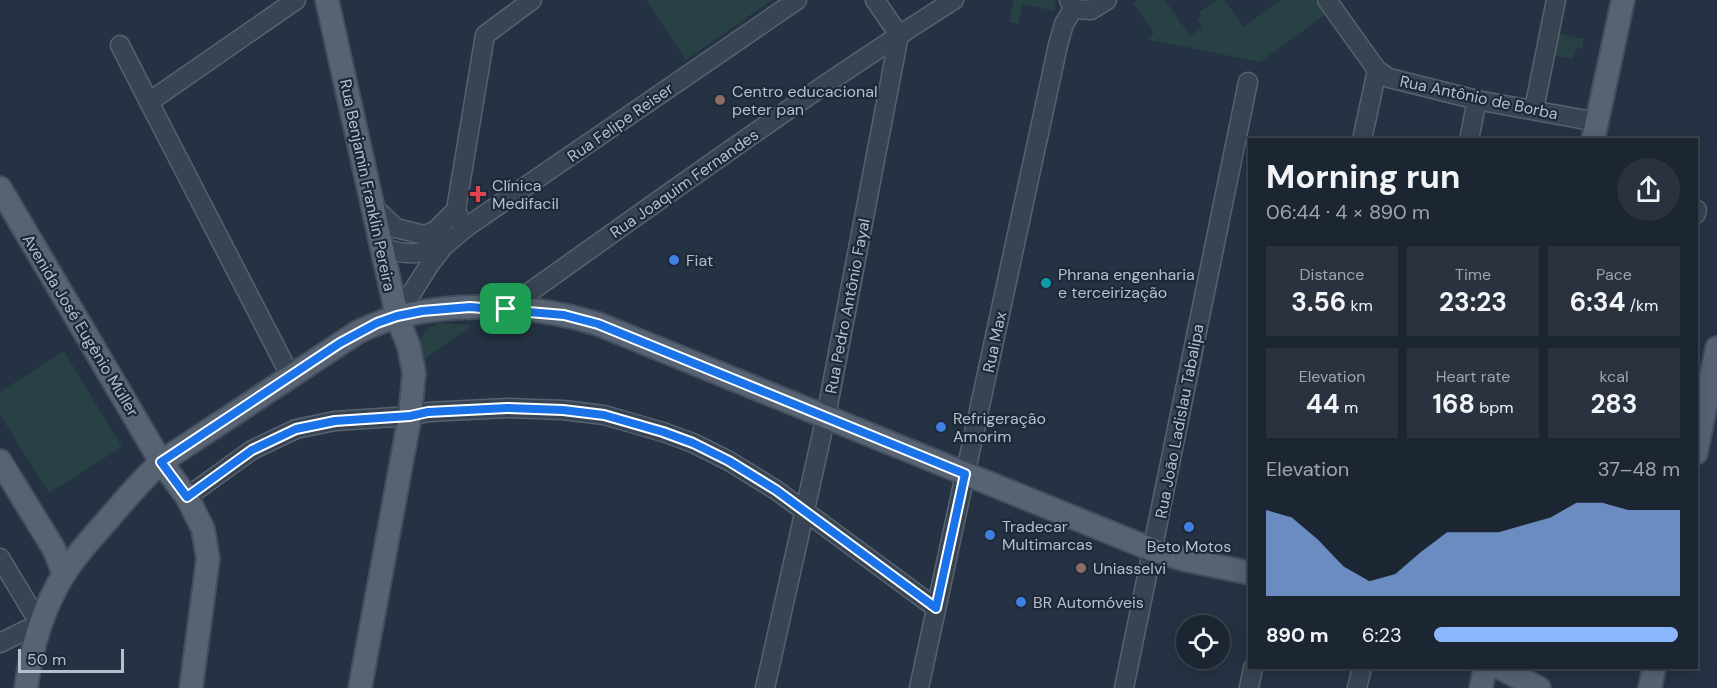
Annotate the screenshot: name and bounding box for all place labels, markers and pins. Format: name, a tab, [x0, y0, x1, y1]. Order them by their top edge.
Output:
place label: Centro educacional peter pan	[732, 81, 877, 120]
marker: Centro educacional peter pan	[713, 93, 727, 107]
place label: Clínica Medifacil	[492, 175, 559, 214]
marker: Clínica Medifacil	[469, 185, 487, 203]
place label: Fiat	[686, 250, 713, 271]
marker: Fiat	[667, 253, 681, 267]
place label: Phrana engenharia e terceirização	[1058, 264, 1195, 303]
marker: Phrana engenharia e terceirização	[1039, 276, 1053, 290]
pin	[480, 283, 531, 334]
place label: Refrigeração Amorim	[953, 408, 1046, 447]
marker: Refrigeração Amorim	[934, 420, 948, 434]
place label: Tradecar Multimarcas	[1002, 516, 1093, 555]
marker: Beto Motos	[1182, 520, 1196, 534]
marker: Tradecar Multimarcas	[983, 528, 997, 542]
place label: Beto Motos	[1147, 536, 1231, 557]
place label: Uniasselvi	[1093, 558, 1166, 579]
marker: Uniasselvi	[1074, 561, 1088, 575]
place label: BR Automóveis	[1033, 592, 1144, 613]
marker: BR Automóveis	[1014, 595, 1028, 609]

